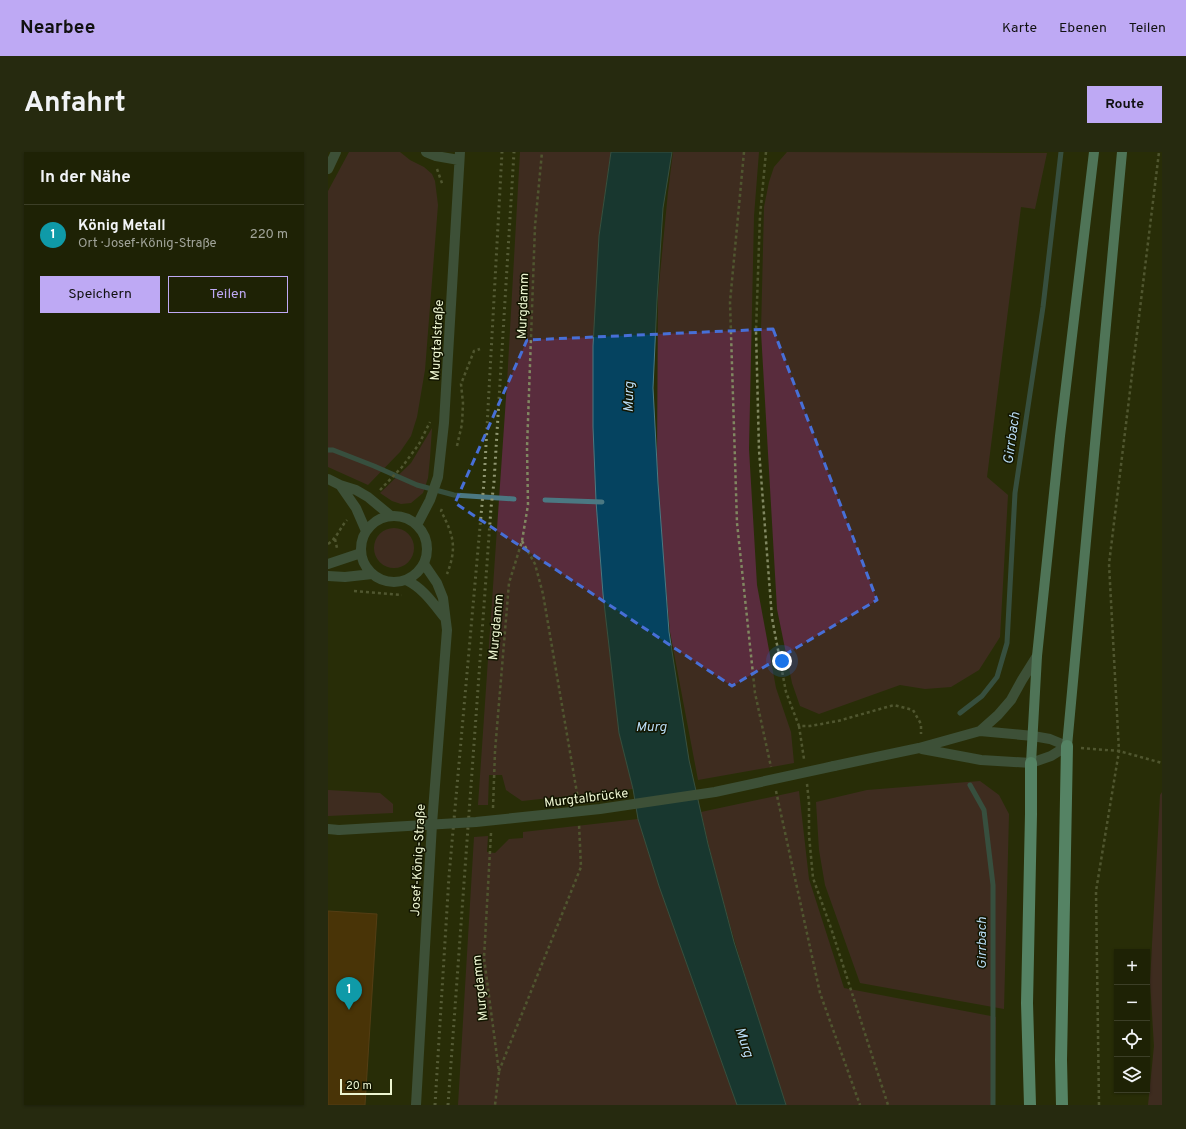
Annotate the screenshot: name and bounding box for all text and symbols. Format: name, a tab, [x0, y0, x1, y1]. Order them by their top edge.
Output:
text: Nearbee	[20, 16, 95, 40]
text: Karte	[1002, 20, 1037, 37]
text: Ebenen	[1059, 20, 1107, 37]
text: Teilen	[1129, 20, 1166, 37]
text: Anfahrt	[24, 86, 126, 122]
button: Route	[1087, 86, 1162, 123]
text: In der Nähe	[40, 167, 131, 189]
text: König Metall	[78, 217, 166, 236]
text: 1	[50, 227, 56, 243]
text: 220 m	[250, 227, 288, 243]
text: Ort · Josef-König-Straße	[78, 236, 217, 252]
street label: Murgdamm	[515, 273, 533, 340]
button: Speichern	[40, 276, 160, 313]
button: Teilen	[168, 276, 288, 313]
street label: Murgtalstraße	[428, 299, 448, 381]
water label: Murg	[621, 381, 638, 413]
water label: Girrbach	[1000, 411, 1025, 465]
street label: Murgdamm	[486, 593, 508, 661]
your location	[772, 651, 792, 671]
water label: Murg	[635, 719, 667, 736]
street label: Murgtalbrücke	[543, 786, 629, 812]
street label: Josef-König-Straße	[408, 803, 430, 917]
water label: Girrbach	[974, 916, 991, 969]
map controls	[1114, 949, 1150, 1093]
button: +	[1114, 949, 1150, 985]
street label: Murgdamm	[470, 954, 492, 1022]
pin: 1	[336, 977, 362, 1010]
button: −	[1114, 985, 1150, 1021]
button: locate	[1114, 1021, 1150, 1057]
water label: Murg	[730, 1025, 757, 1060]
button: layers	[1114, 1057, 1150, 1093]
scale bar	[340, 1077, 392, 1096]
text: 20 m	[346, 1079, 372, 1093]

